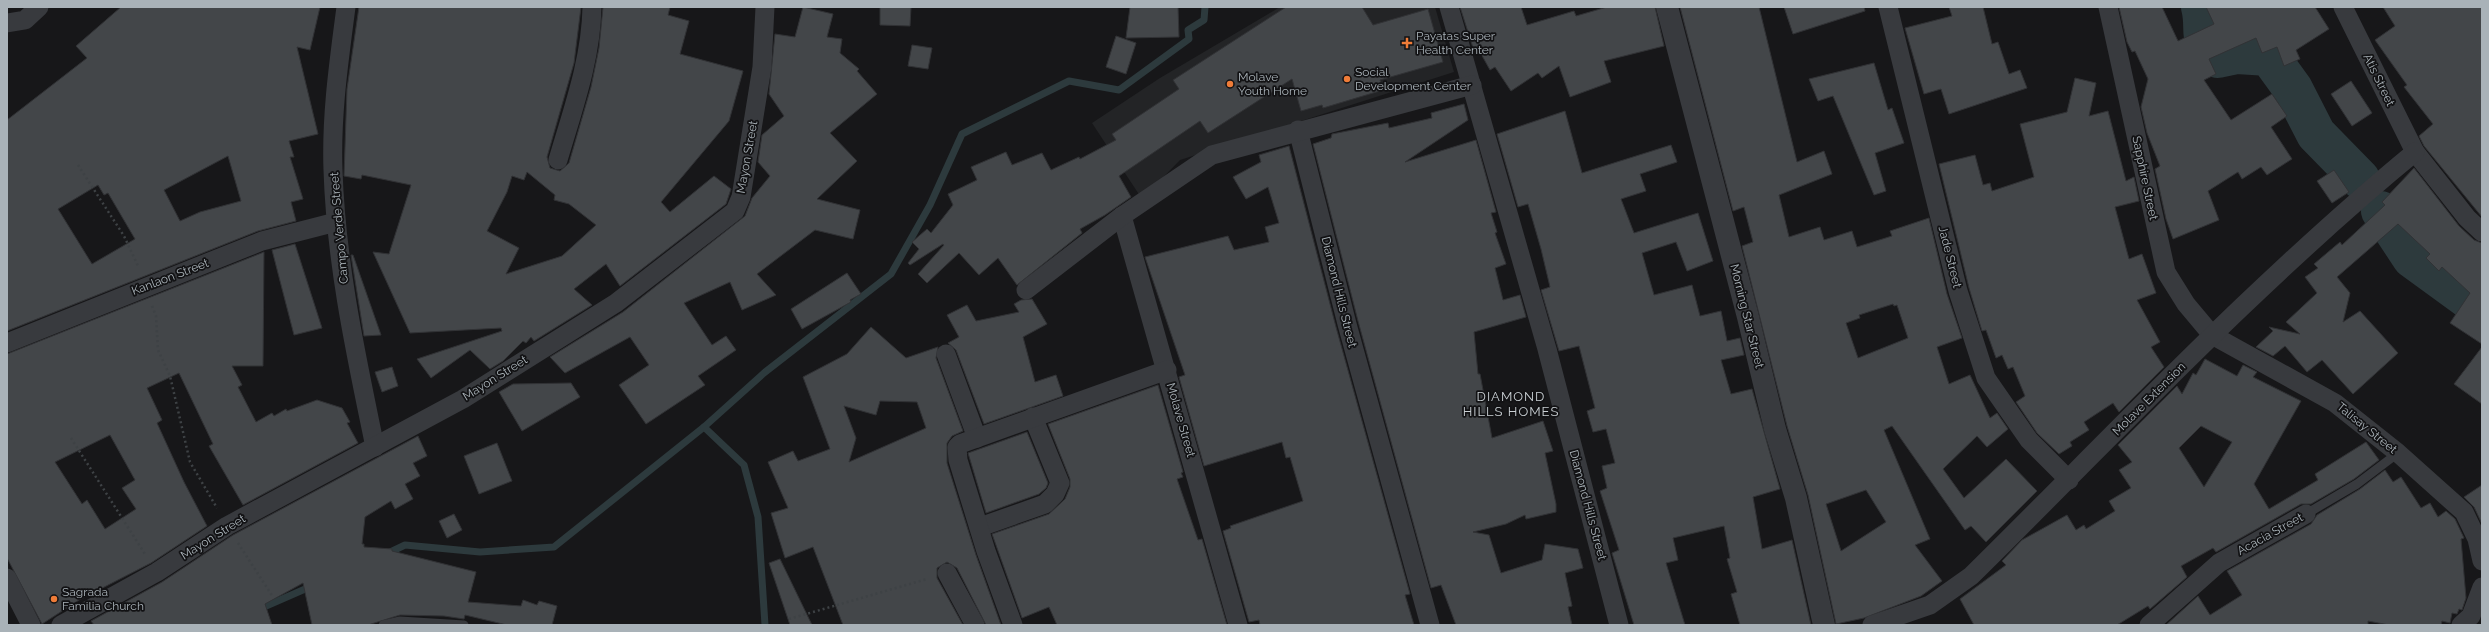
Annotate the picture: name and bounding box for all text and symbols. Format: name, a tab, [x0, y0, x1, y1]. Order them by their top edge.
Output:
place label: Payatas Super Health Center	[1416, 29, 1496, 57]
marker: Payatas Super Health Center	[1401, 37, 1413, 49]
street label: Atis Street	[2360, 51, 2398, 109]
place label: Social Development Center	[1355, 65, 1472, 93]
place label: Molave Youth Home	[1238, 70, 1307, 98]
marker: Social Development Center	[1342, 74, 1352, 84]
marker: Molave Youth Home	[1225, 79, 1235, 89]
street label: Mayon Street	[734, 120, 760, 194]
street label: Sapphire Street	[2129, 135, 2161, 221]
street label: Campo Verde Street	[327, 171, 351, 285]
street label: Jade Street	[1936, 225, 1964, 289]
street label: Diamond Hills Street	[1318, 235, 1360, 349]
street label: Kanlaon Street	[129, 256, 211, 298]
street label: Morning Star Street	[1727, 262, 1767, 370]
street label: Mayon Street	[460, 353, 530, 403]
street label: Molave Extension	[2110, 360, 2188, 438]
street label: Molave Street	[1164, 381, 1198, 459]
district label: DIAMOND HILLS HOMES	[1463, 389, 1559, 419]
street label: Talisay Street	[2334, 400, 2400, 456]
street label: Diamond Hills Street	[1567, 448, 1609, 562]
street label: Acacia Street	[2235, 510, 2305, 558]
street label: Mayon Street	[178, 512, 248, 562]
place label: Sagrada Familia Church	[62, 585, 144, 613]
marker: Sagrada Familia Church	[49, 594, 59, 604]

